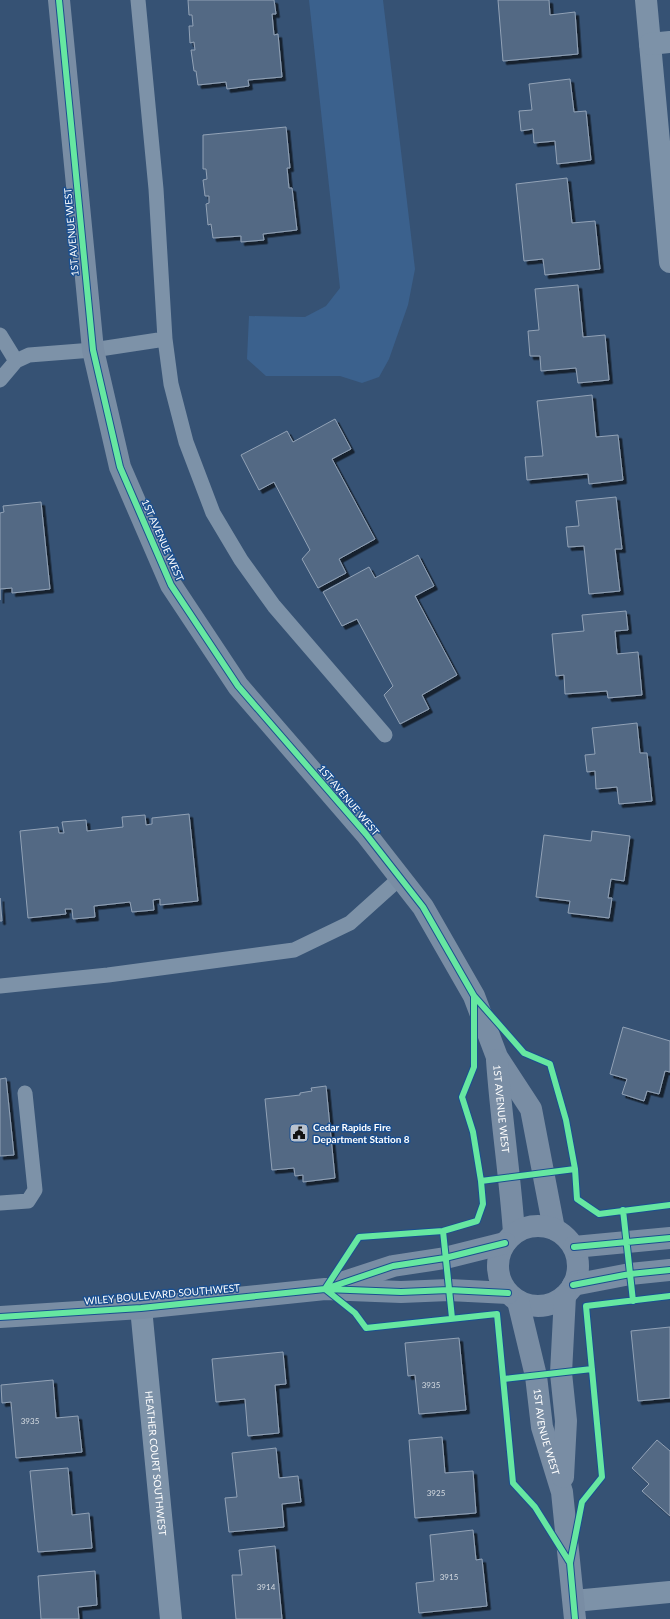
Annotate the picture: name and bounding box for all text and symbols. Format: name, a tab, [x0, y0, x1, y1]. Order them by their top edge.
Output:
street label: 1ST AVENUE WEST	[61, 187, 81, 277]
street label: 1ST AVENUE WEST	[140, 497, 187, 583]
street label: 1ST AVENUE WEST	[316, 762, 382, 838]
street label: 1ST AVENUE WEST	[491, 1064, 512, 1154]
place label: Cedar Rapids Fire Department Station 8	[313, 1121, 410, 1145]
public building icon: Cedar Rapids Fire Department Station 8	[288, 1122, 310, 1144]
street label: WILEY BOULEVARD SOUTHWEST	[84, 1281, 241, 1307]
house number: 3935	[422, 1380, 441, 1390]
street label: 1ST AVENUE WEST	[532, 1388, 562, 1476]
street label: HEATHER COURT SOUTHWEST	[143, 1390, 169, 1536]
house number: 3935	[21, 1416, 40, 1426]
house number: 3925	[427, 1488, 446, 1498]
house number: 3915	[440, 1572, 459, 1582]
house number: 3914	[257, 1582, 276, 1592]

